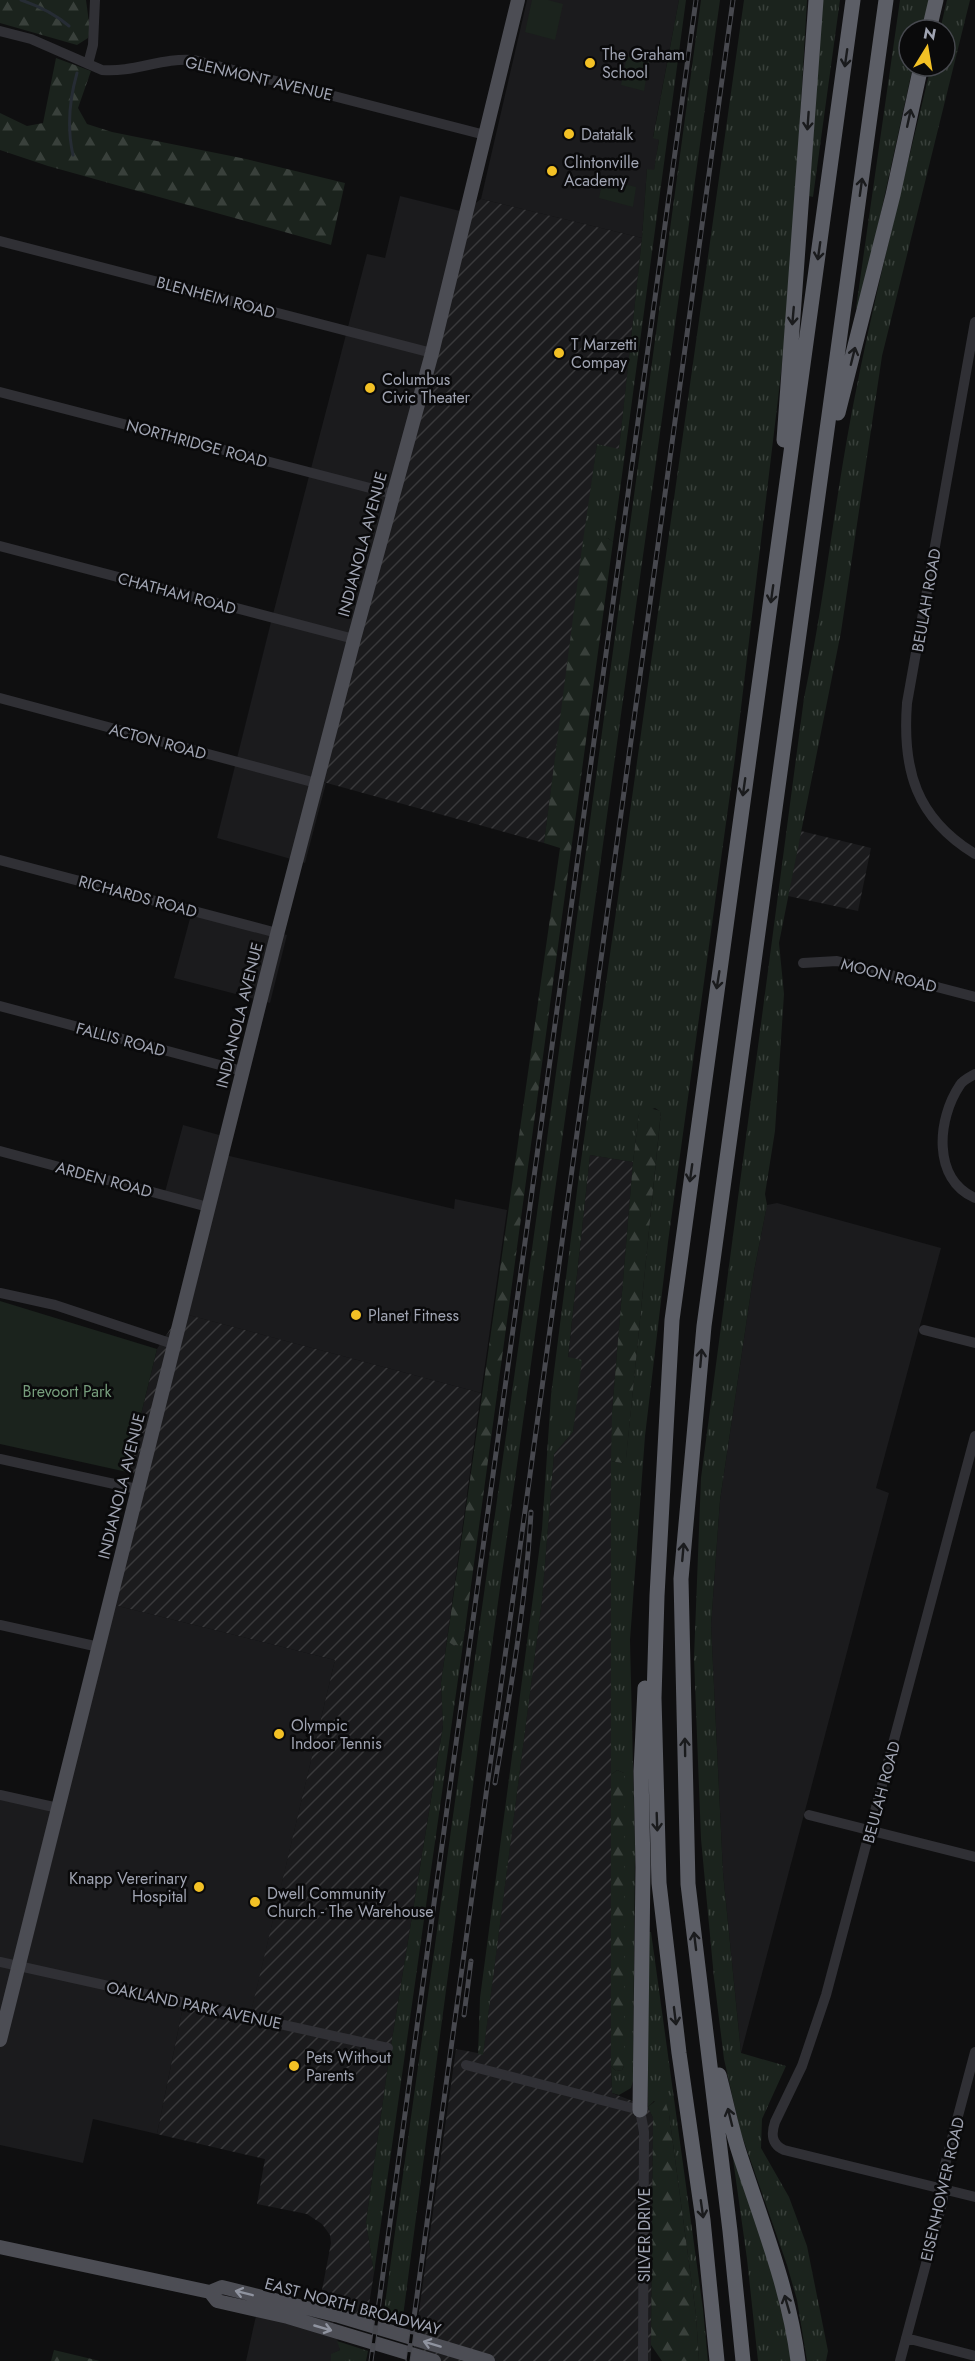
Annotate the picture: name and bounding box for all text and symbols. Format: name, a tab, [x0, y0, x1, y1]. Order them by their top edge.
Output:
north arrow	[897, 18, 957, 78]
text: N	[921, 21, 938, 46]
place label: The Graham School	[602, 43, 685, 84]
one-way arrow	[840, 48, 851, 67]
street label: GLENMONT AVENUE	[183, 50, 335, 107]
marker: The Graham School	[583, 56, 597, 70]
one-way arrow	[904, 108, 916, 127]
one-way arrow	[802, 111, 813, 131]
place label: Datatalk	[581, 123, 634, 146]
marker: Datatalk	[562, 127, 576, 141]
place label: Clintonville Academy	[564, 151, 639, 192]
marker: Clintonville Academy	[545, 164, 559, 178]
one-way arrow	[855, 177, 866, 197]
one-way arrow	[813, 241, 824, 261]
street label: BLENHEIM ROAD	[154, 271, 278, 324]
one-way arrow	[787, 305, 798, 325]
place label: T Marzetti Compay	[571, 333, 637, 374]
marker: T Marzetti Compay	[552, 346, 566, 360]
one-way arrow	[848, 347, 860, 366]
place label: Columbus Civic Theater	[382, 368, 471, 409]
marker: Columbus Civic Theater	[363, 381, 377, 395]
street label: NORTHRIDGE ROAD	[124, 414, 270, 473]
street label: INDIANOLA AVENUE	[332, 469, 393, 619]
street label: BEULAH ROAD	[906, 546, 947, 654]
street label: CHATHAM ROAD	[115, 567, 239, 620]
one-way arrow	[766, 583, 777, 603]
street label: ACTON ROAD	[107, 717, 209, 766]
one-way arrow	[739, 776, 750, 796]
street label: RICHARDS ROAD	[76, 870, 200, 923]
street label: INDIANOLA AVENUE	[210, 940, 269, 1090]
street label: MOON ROAD	[839, 952, 939, 999]
one-way arrow	[713, 970, 724, 989]
street label: FALLIS ROAD	[74, 1016, 168, 1063]
street label: ARDEN ROAD	[53, 1156, 155, 1203]
one-way arrow	[685, 1163, 696, 1183]
place label: Planet Fitness	[368, 1304, 459, 1327]
marker: Planet Fitness	[349, 1308, 363, 1322]
one-way arrow	[696, 1348, 707, 1368]
park label: Brevoort Park	[22, 1380, 113, 1403]
street label: INDIANOLA AVENUE	[92, 1411, 151, 1561]
one-way arrow	[678, 1542, 689, 1562]
place label: Olympic Indoor Tennis	[291, 1714, 382, 1755]
marker: Olympic Indoor Tennis	[272, 1727, 286, 1741]
one-way arrow	[679, 1737, 691, 1757]
street label: BEULAH ROAD	[857, 1738, 906, 1846]
one-way arrow	[652, 1812, 663, 1832]
place label: Knapp Vererinary Hospital	[69, 1867, 188, 1908]
marker: Knapp Vererinary Hospital	[192, 1880, 206, 1894]
place label: Dwell Community Church - The Warehouse	[267, 1882, 434, 1923]
marker: Dwell Community Church - The Warehouse	[248, 1895, 262, 1909]
one-way arrow	[689, 1932, 700, 1952]
street label: OAKLAND PARK AVENUE	[104, 1976, 284, 2035]
one-way arrow	[670, 2006, 681, 2026]
place label: Pets Without Parents	[306, 2046, 391, 2087]
marker: Pets Without Parents	[287, 2059, 301, 2073]
one-way arrow	[724, 2108, 736, 2127]
street label: EISENHOWER ROAD	[915, 2115, 970, 2263]
street label: SILVER DRIVE	[633, 2188, 656, 2282]
one-way arrow	[696, 2199, 707, 2219]
street label: EAST NORTH BROADWAY	[262, 2272, 444, 2341]
one-way arrow	[235, 2286, 254, 2298]
one-way arrow	[781, 2295, 792, 2314]
one-way arrow	[314, 2323, 333, 2334]
one-way arrow	[423, 2338, 442, 2349]

